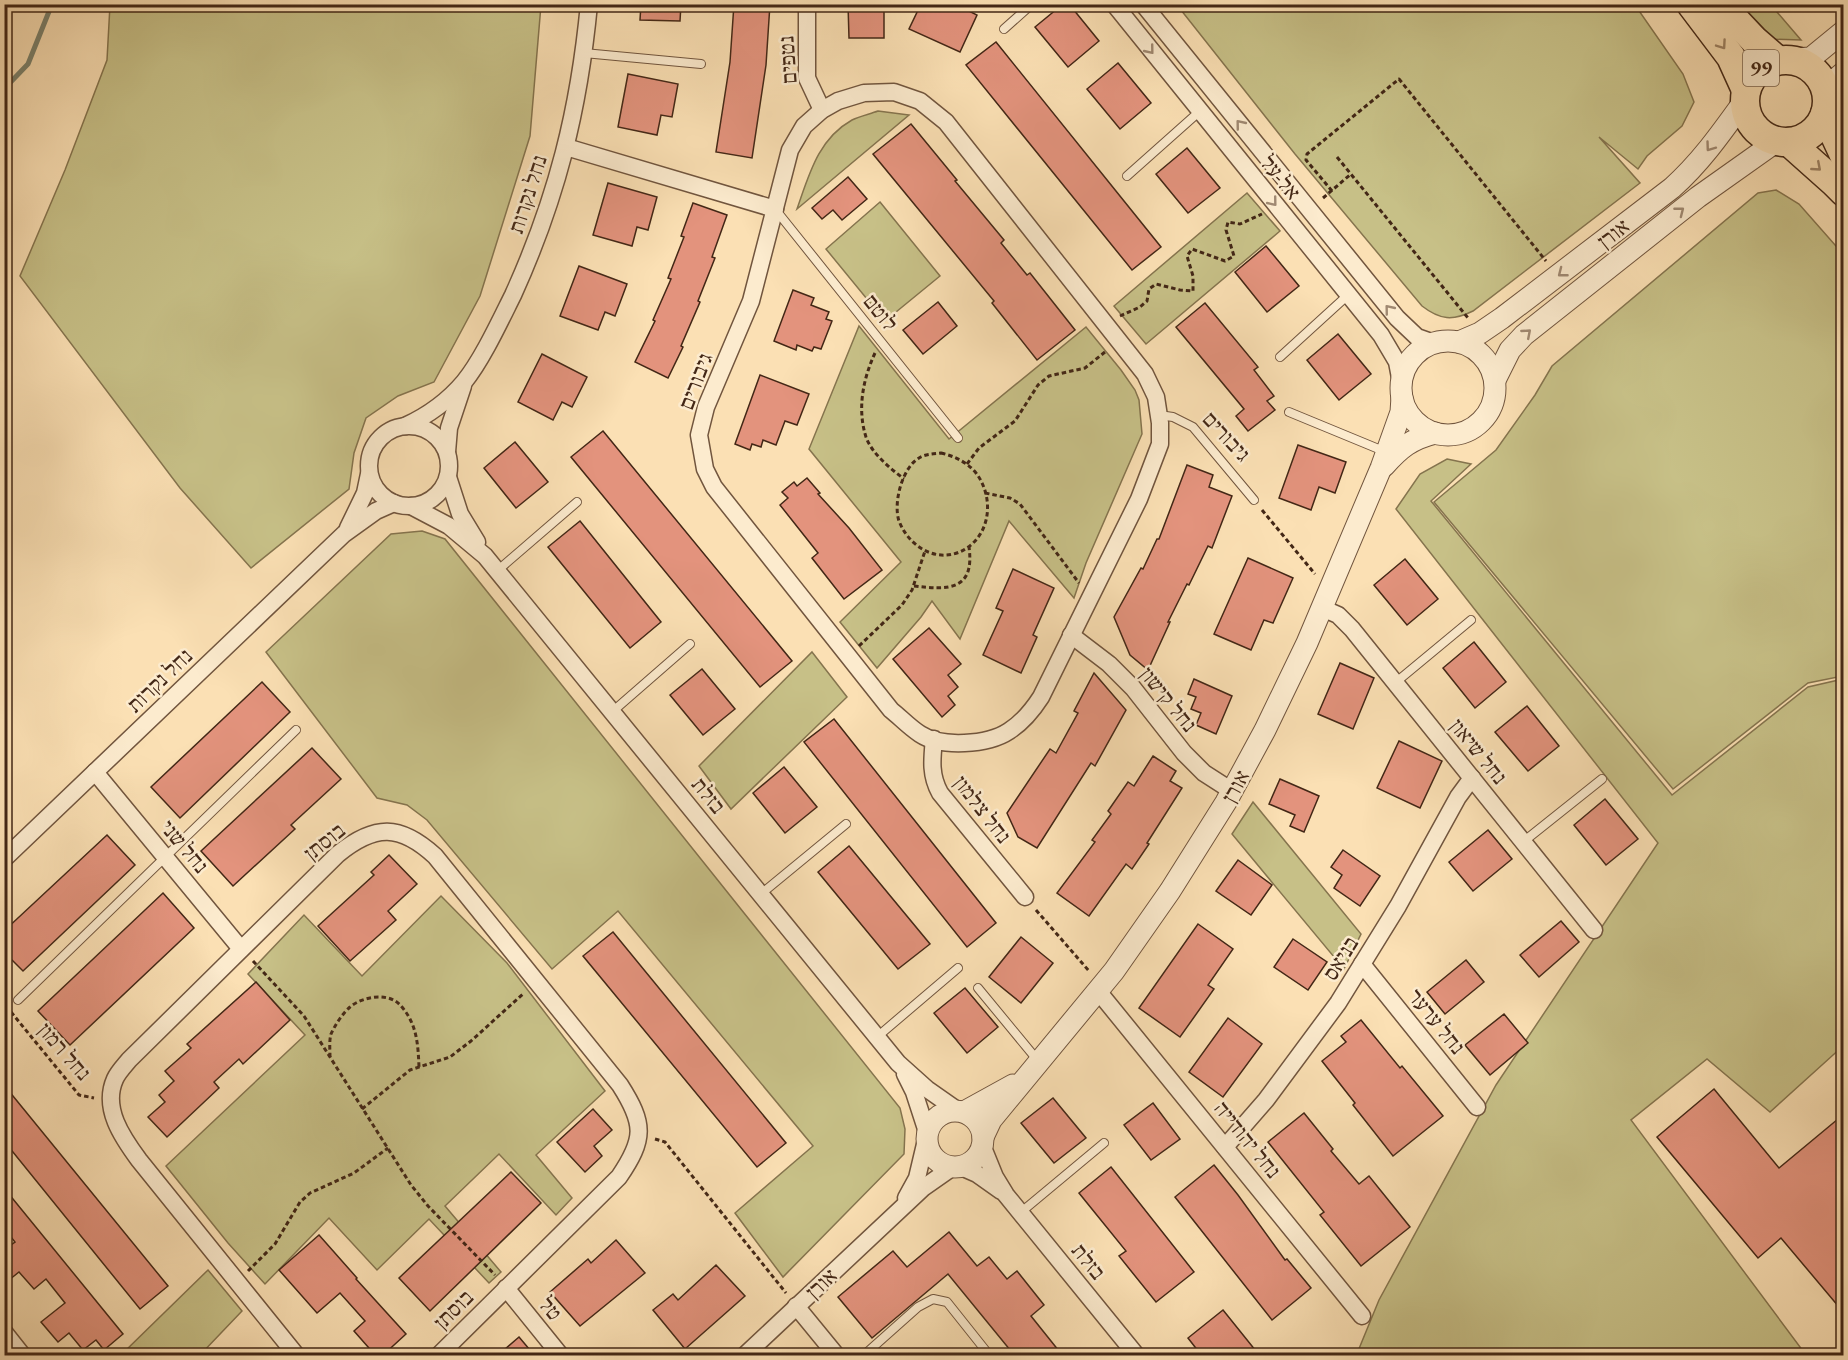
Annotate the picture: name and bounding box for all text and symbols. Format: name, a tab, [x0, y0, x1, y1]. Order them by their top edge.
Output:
street label: נטפים	[771, 35, 804, 85]
one-way arrow	[1715, 38, 1726, 49]
one-way arrow	[1143, 43, 1154, 54]
road number: 99	[1743, 50, 1779, 86]
one-way arrow	[1236, 120, 1247, 131]
one-way arrow	[1706, 141, 1717, 152]
street label: אל-על	[1254, 149, 1307, 206]
street label: נחל נקרות	[501, 151, 554, 237]
one-way arrow	[1810, 159, 1821, 170]
one-way arrow	[1265, 195, 1276, 206]
one-way arrow	[1673, 208, 1684, 219]
street label: אורן	[1591, 212, 1635, 255]
one-way arrow	[1558, 266, 1569, 277]
street label: לוטם	[857, 288, 905, 337]
one-way arrow	[1385, 304, 1396, 315]
one-way arrow	[1521, 329, 1531, 340]
street label: גיבורים	[671, 349, 719, 414]
street label: גיבורים	[1196, 405, 1257, 468]
street label: נחל נקרות	[120, 642, 199, 719]
street label: נחל קישון	[1133, 661, 1204, 738]
street label: נחל שיאון	[1443, 712, 1514, 790]
street label: אורן	[1215, 765, 1256, 808]
street label: נחל צלמון	[947, 770, 1018, 849]
street label: בזלת	[685, 771, 732, 820]
street label: נחל שני	[154, 814, 215, 879]
street label: בוסתן	[298, 816, 351, 867]
street label: בניאס	[1316, 931, 1365, 986]
street label: נחל ערער	[1401, 983, 1472, 1060]
street label: נחל רמון	[31, 1016, 98, 1086]
street label: נחל יהודייה	[1207, 1095, 1288, 1184]
street label: בזלת	[1065, 1237, 1112, 1286]
street label: אורן	[799, 1261, 843, 1305]
street label: בוסתן	[427, 1283, 480, 1336]
street label: טל	[532, 1290, 569, 1326]

